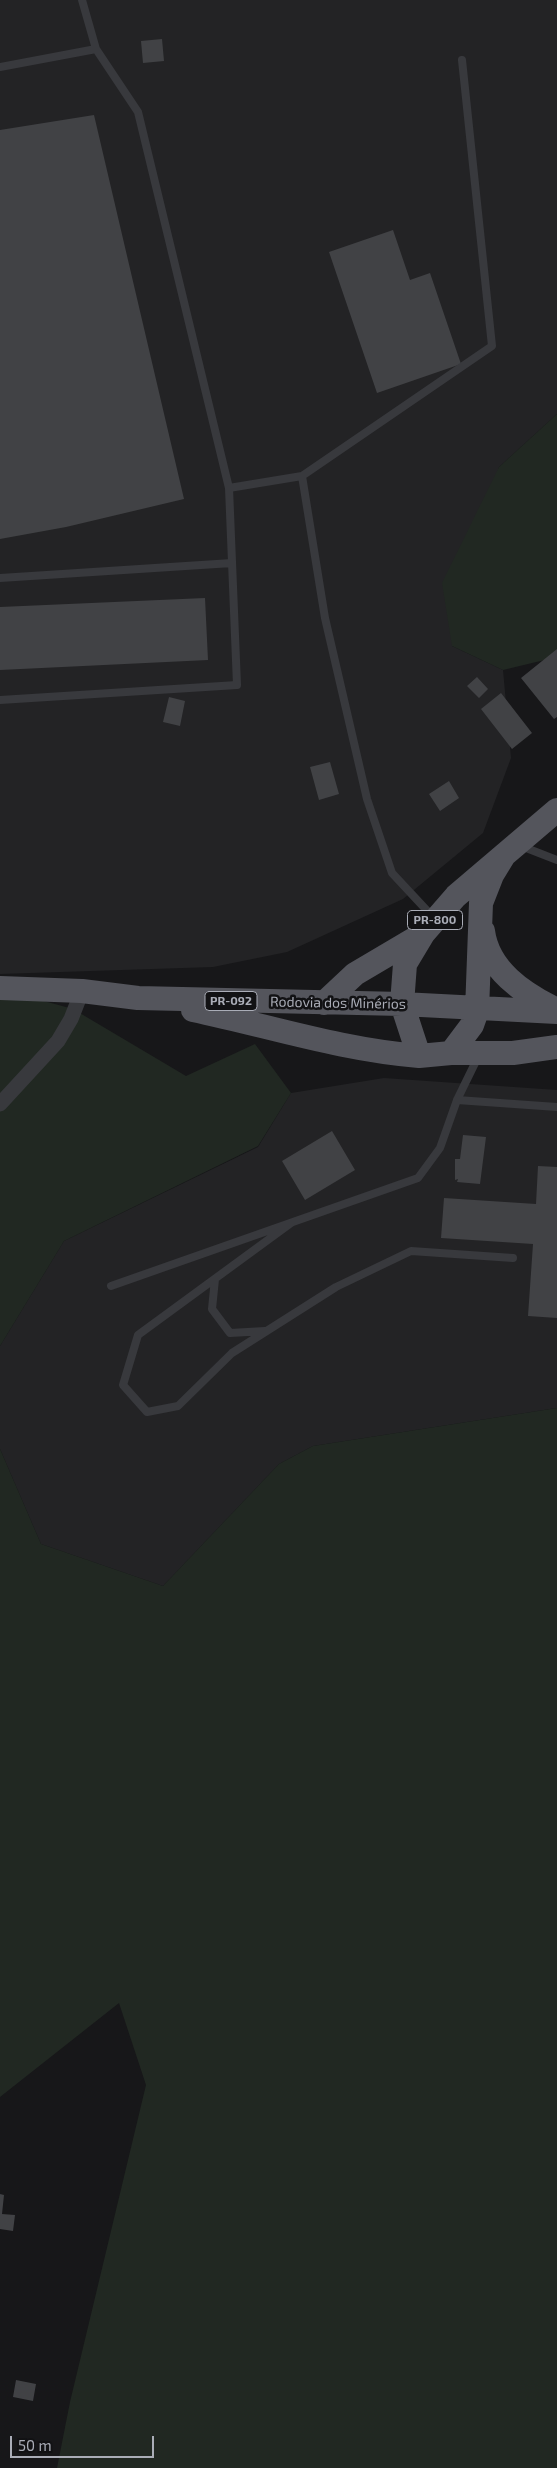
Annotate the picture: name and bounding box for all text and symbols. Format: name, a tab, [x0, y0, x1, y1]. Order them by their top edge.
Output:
road number: PR-800	[408, 910, 462, 930]
road number: PR-092	[205, 991, 257, 1010]
street label: Rodovia dos Minérios	[270, 993, 406, 1013]
scale bar	[12, 2426, 156, 2458]
text: 50 m	[18, 2436, 52, 2454]

